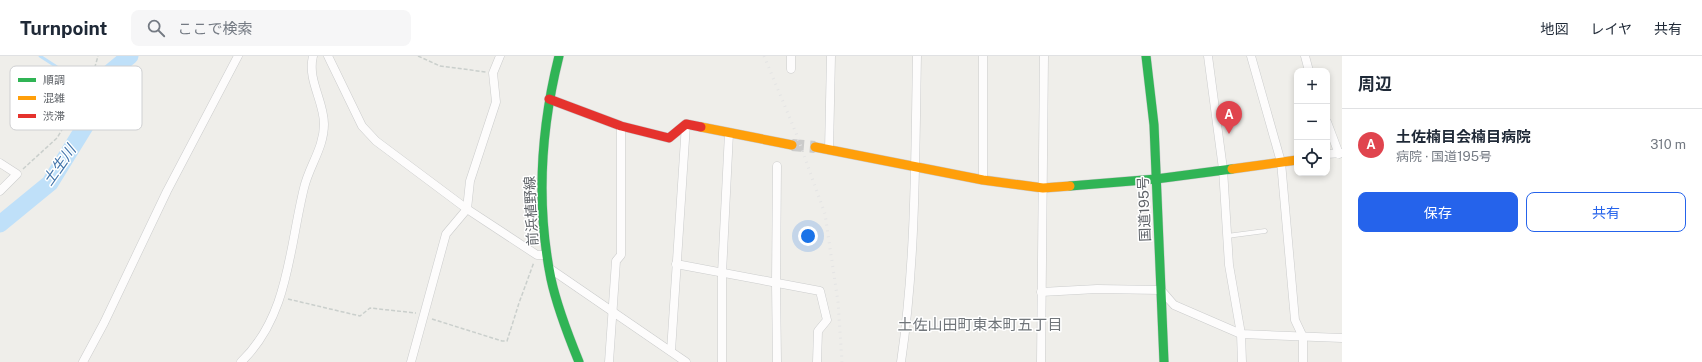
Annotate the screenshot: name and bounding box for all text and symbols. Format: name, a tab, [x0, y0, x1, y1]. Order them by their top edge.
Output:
search box	[131, 10, 411, 46]
text: Turnpoint	[20, 17, 107, 39]
icon: search	[145, 17, 167, 39]
text: ここで検索	[177, 20, 252, 37]
text: 地図	[1540, 21, 1568, 37]
text: レイヤ	[1590, 21, 1632, 37]
text: 共有	[1654, 21, 1682, 37]
legend	[10, 66, 142, 130]
map controls	[1294, 68, 1330, 176]
button: +	[1294, 68, 1330, 104]
text: 順調	[43, 74, 65, 86]
text: 周辺	[1358, 74, 1392, 94]
text: 混雑	[43, 92, 65, 104]
pin: A	[1216, 101, 1242, 134]
button: −	[1294, 104, 1330, 140]
text: 渋滞	[43, 110, 65, 122]
text: 土佐楠目会楠目病院	[1396, 128, 1531, 145]
text: A	[1366, 137, 1376, 152]
text: 310 m	[1650, 137, 1686, 152]
water label: 土生川	[39, 140, 80, 188]
button: locate	[1294, 140, 1330, 176]
text: 病院 · 国道195号	[1396, 149, 1492, 164]
street label: 前浜植野線	[521, 176, 541, 246]
street label: 国道195号	[1135, 176, 1153, 242]
button: 保存	[1358, 192, 1518, 232]
button: 共有	[1526, 192, 1686, 232]
your location	[798, 226, 818, 246]
district label: 土佐山田町東本町五丁目	[897, 316, 1063, 333]

